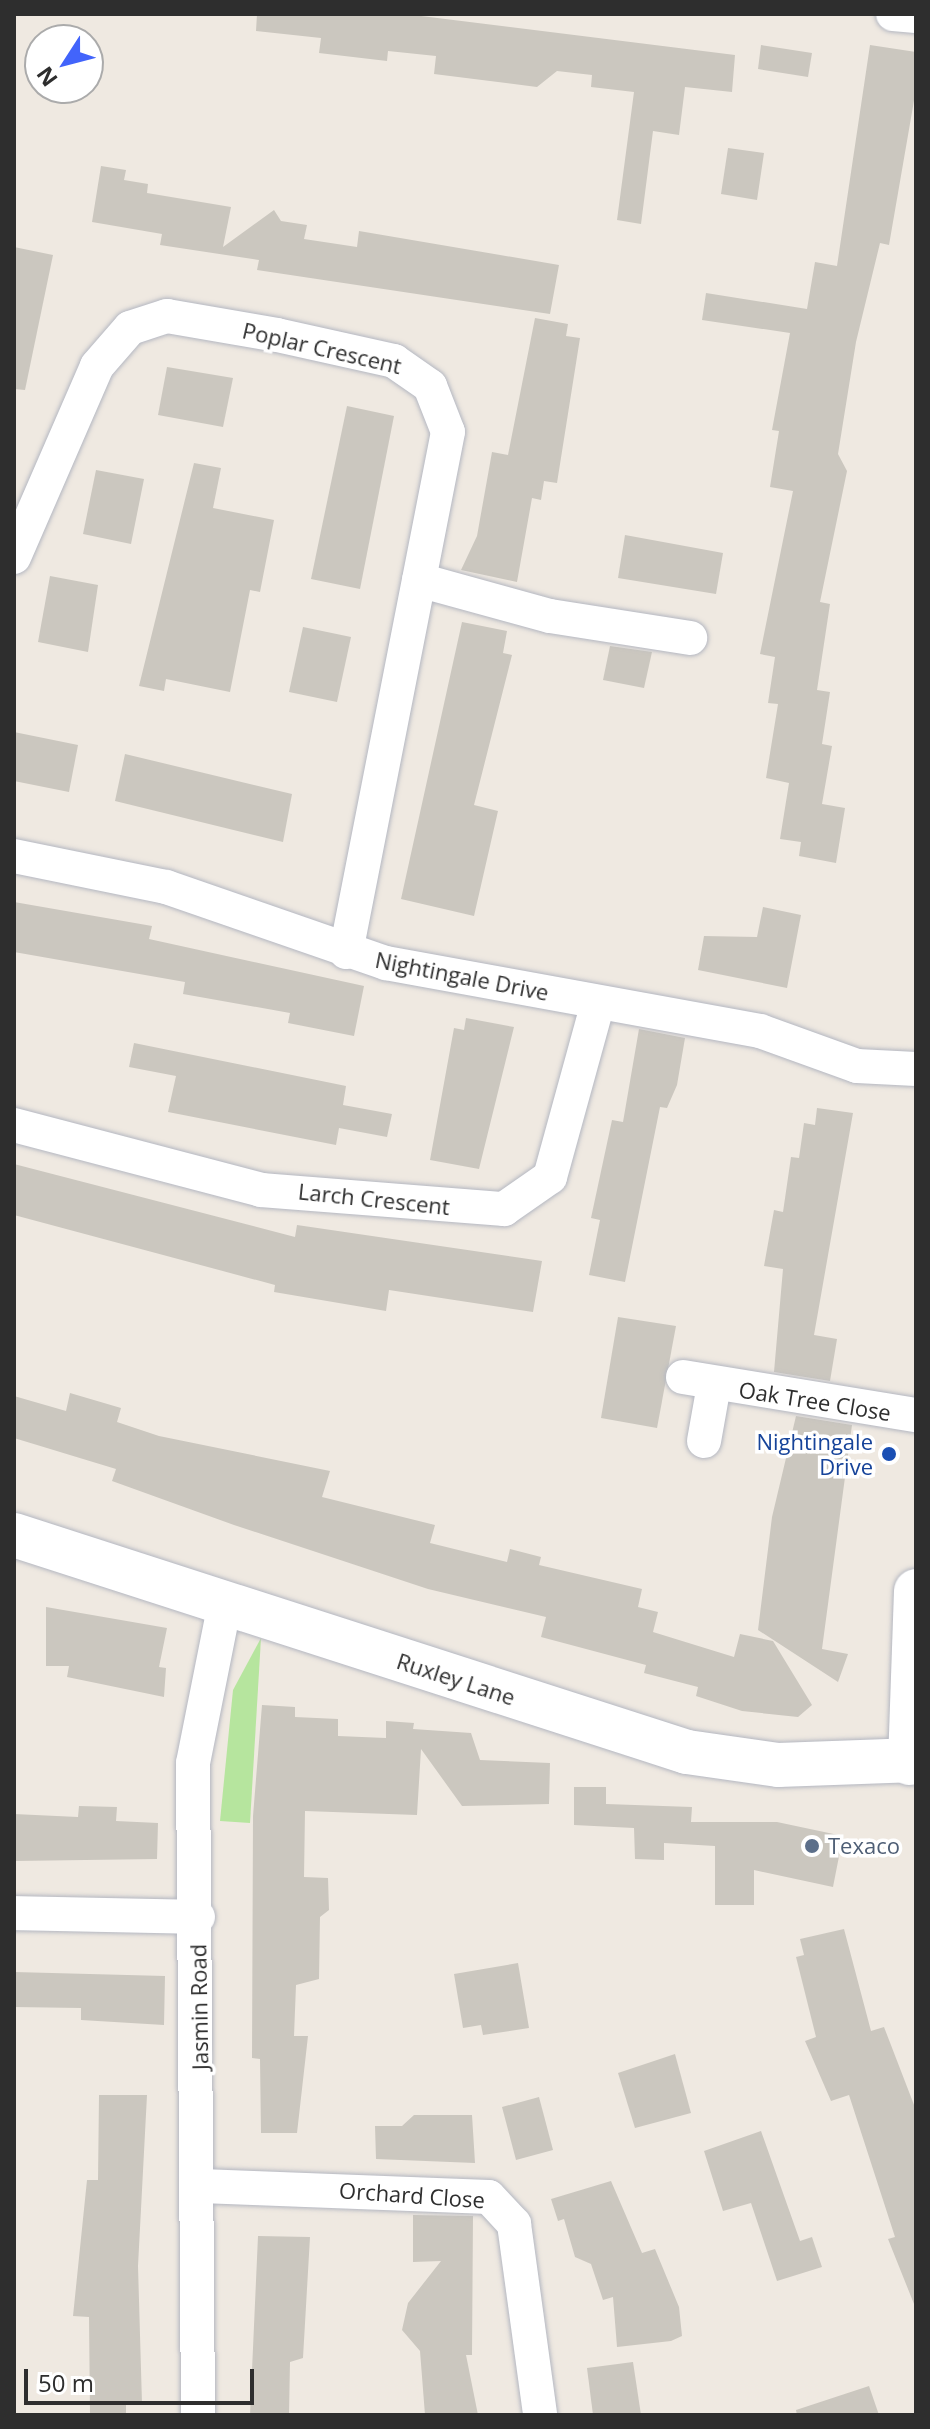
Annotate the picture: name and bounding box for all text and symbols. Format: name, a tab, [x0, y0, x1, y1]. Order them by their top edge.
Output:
north arrow	[24, 24, 104, 104]
text: N	[29, 61, 64, 93]
street label: Poplar Crescent	[240, 317, 404, 379]
street label: Nightingale Drive	[373, 946, 551, 1006]
street label: Larch Crescent	[297, 1178, 451, 1220]
street label: Oak Tree Close	[737, 1376, 893, 1426]
place label: Nightingale Drive	[756, 1428, 873, 1480]
marker: Nightingale Drive	[880, 1445, 898, 1463]
street label: Ruxley Lane	[394, 1647, 518, 1711]
place label: Texaco	[828, 1833, 900, 1859]
marker: Texaco	[803, 1837, 821, 1855]
street label: Jasmin Road	[185, 1944, 213, 2070]
street label: Orchard Close	[338, 2177, 486, 2213]
scale bar	[28, 2353, 258, 2403]
text: 50 m	[38, 2366, 94, 2399]

